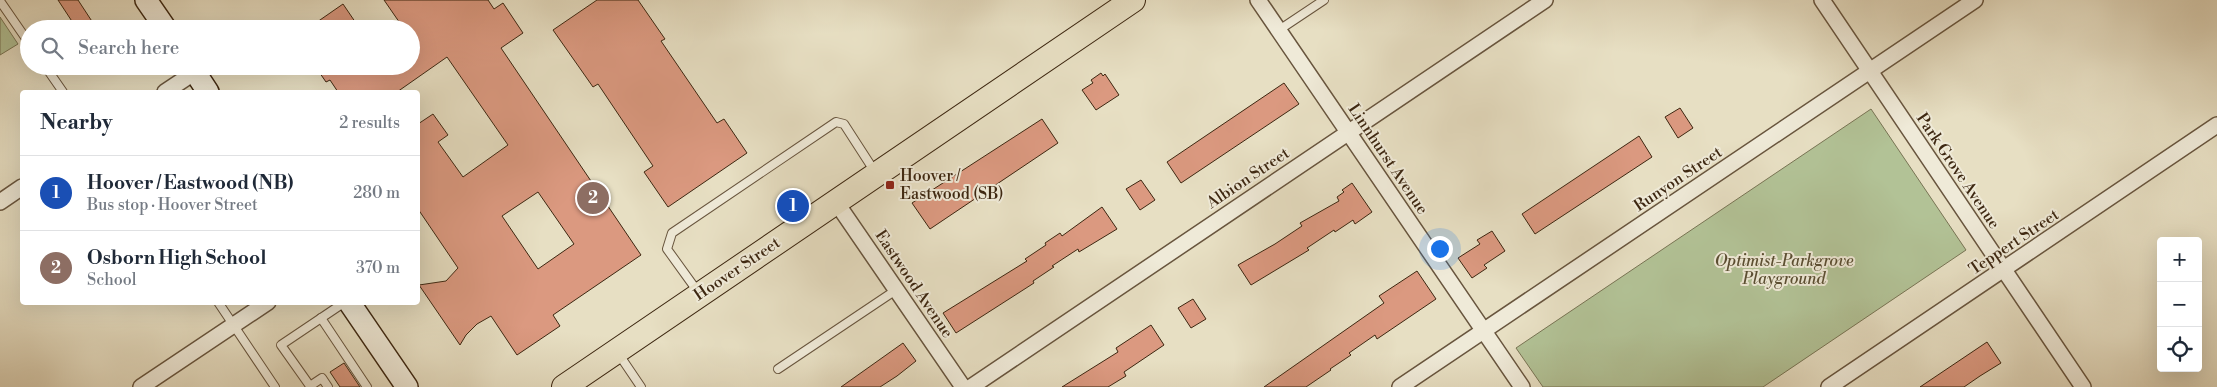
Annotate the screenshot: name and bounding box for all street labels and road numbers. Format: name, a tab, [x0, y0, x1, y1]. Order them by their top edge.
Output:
street label: Linnhurst Avenue	[1344, 100, 1432, 218]
street label: Park Grove Avenue	[1912, 109, 2004, 233]
street label: Runyon Street	[1630, 142, 1726, 216]
street label: Albion Street	[1202, 143, 1293, 214]
street label: Teppert Street	[1965, 204, 2063, 279]
street label: Eastwood Avenue	[871, 226, 957, 342]
street label: Hoover Street	[690, 233, 784, 305]

